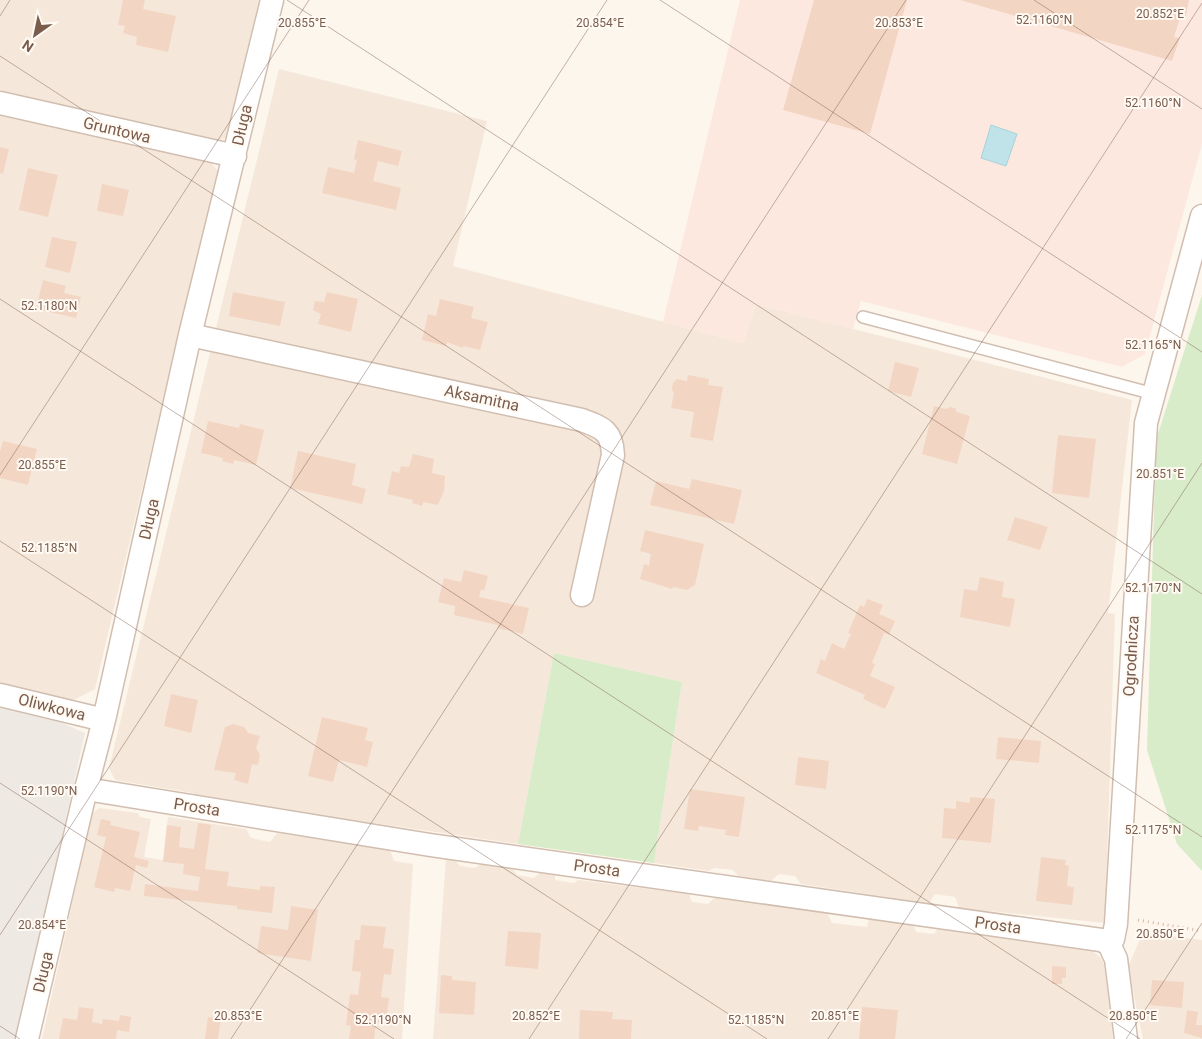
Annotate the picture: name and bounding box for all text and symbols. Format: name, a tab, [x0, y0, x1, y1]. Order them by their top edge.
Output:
text: 20.852°E	[1136, 7, 1184, 21]
north arrow	[10, 10, 60, 60]
text: 52.1160°N	[1016, 13, 1072, 27]
text: 20.855°E	[278, 16, 326, 30]
text: 20.854°E	[576, 16, 624, 30]
text: 20.853°E	[875, 16, 923, 30]
text: N	[19, 36, 36, 55]
text: 52.1160°N	[1125, 96, 1181, 110]
street label: Długa	[228, 103, 256, 147]
street label: Gruntowa	[81, 113, 153, 147]
text: 52.1180°N	[21, 299, 77, 313]
text: 52.1165°N	[1125, 338, 1181, 352]
street label: Aksamitna	[443, 381, 521, 415]
text: 20.855°E	[18, 458, 66, 472]
text: 20.851°E	[1136, 467, 1184, 481]
street label: Długa	[135, 497, 163, 541]
text: 52.1185°N	[21, 541, 77, 555]
text: 52.1170°N	[1125, 581, 1181, 595]
street label: Ogrodnicza	[1119, 615, 1143, 697]
street label: Oliwkowa	[16, 689, 88, 725]
text: 52.1190°N	[21, 784, 77, 798]
street label: Prosta	[172, 794, 222, 820]
text: 52.1175°N	[1125, 823, 1181, 837]
street label: Prosta	[573, 855, 621, 881]
street label: Prosta	[974, 912, 1022, 938]
text: 20.854°E	[18, 918, 66, 932]
text: 20.850°E	[1136, 927, 1184, 941]
street label: Długa	[29, 950, 57, 994]
text: 20.853°E	[214, 1009, 262, 1023]
text: 20.852°E	[512, 1009, 560, 1023]
text: 20.851°E	[811, 1009, 859, 1023]
text: 20.850°E	[1109, 1009, 1157, 1023]
text: 52.1190°N	[355, 1013, 411, 1027]
text: 52.1185°N	[728, 1013, 784, 1027]

